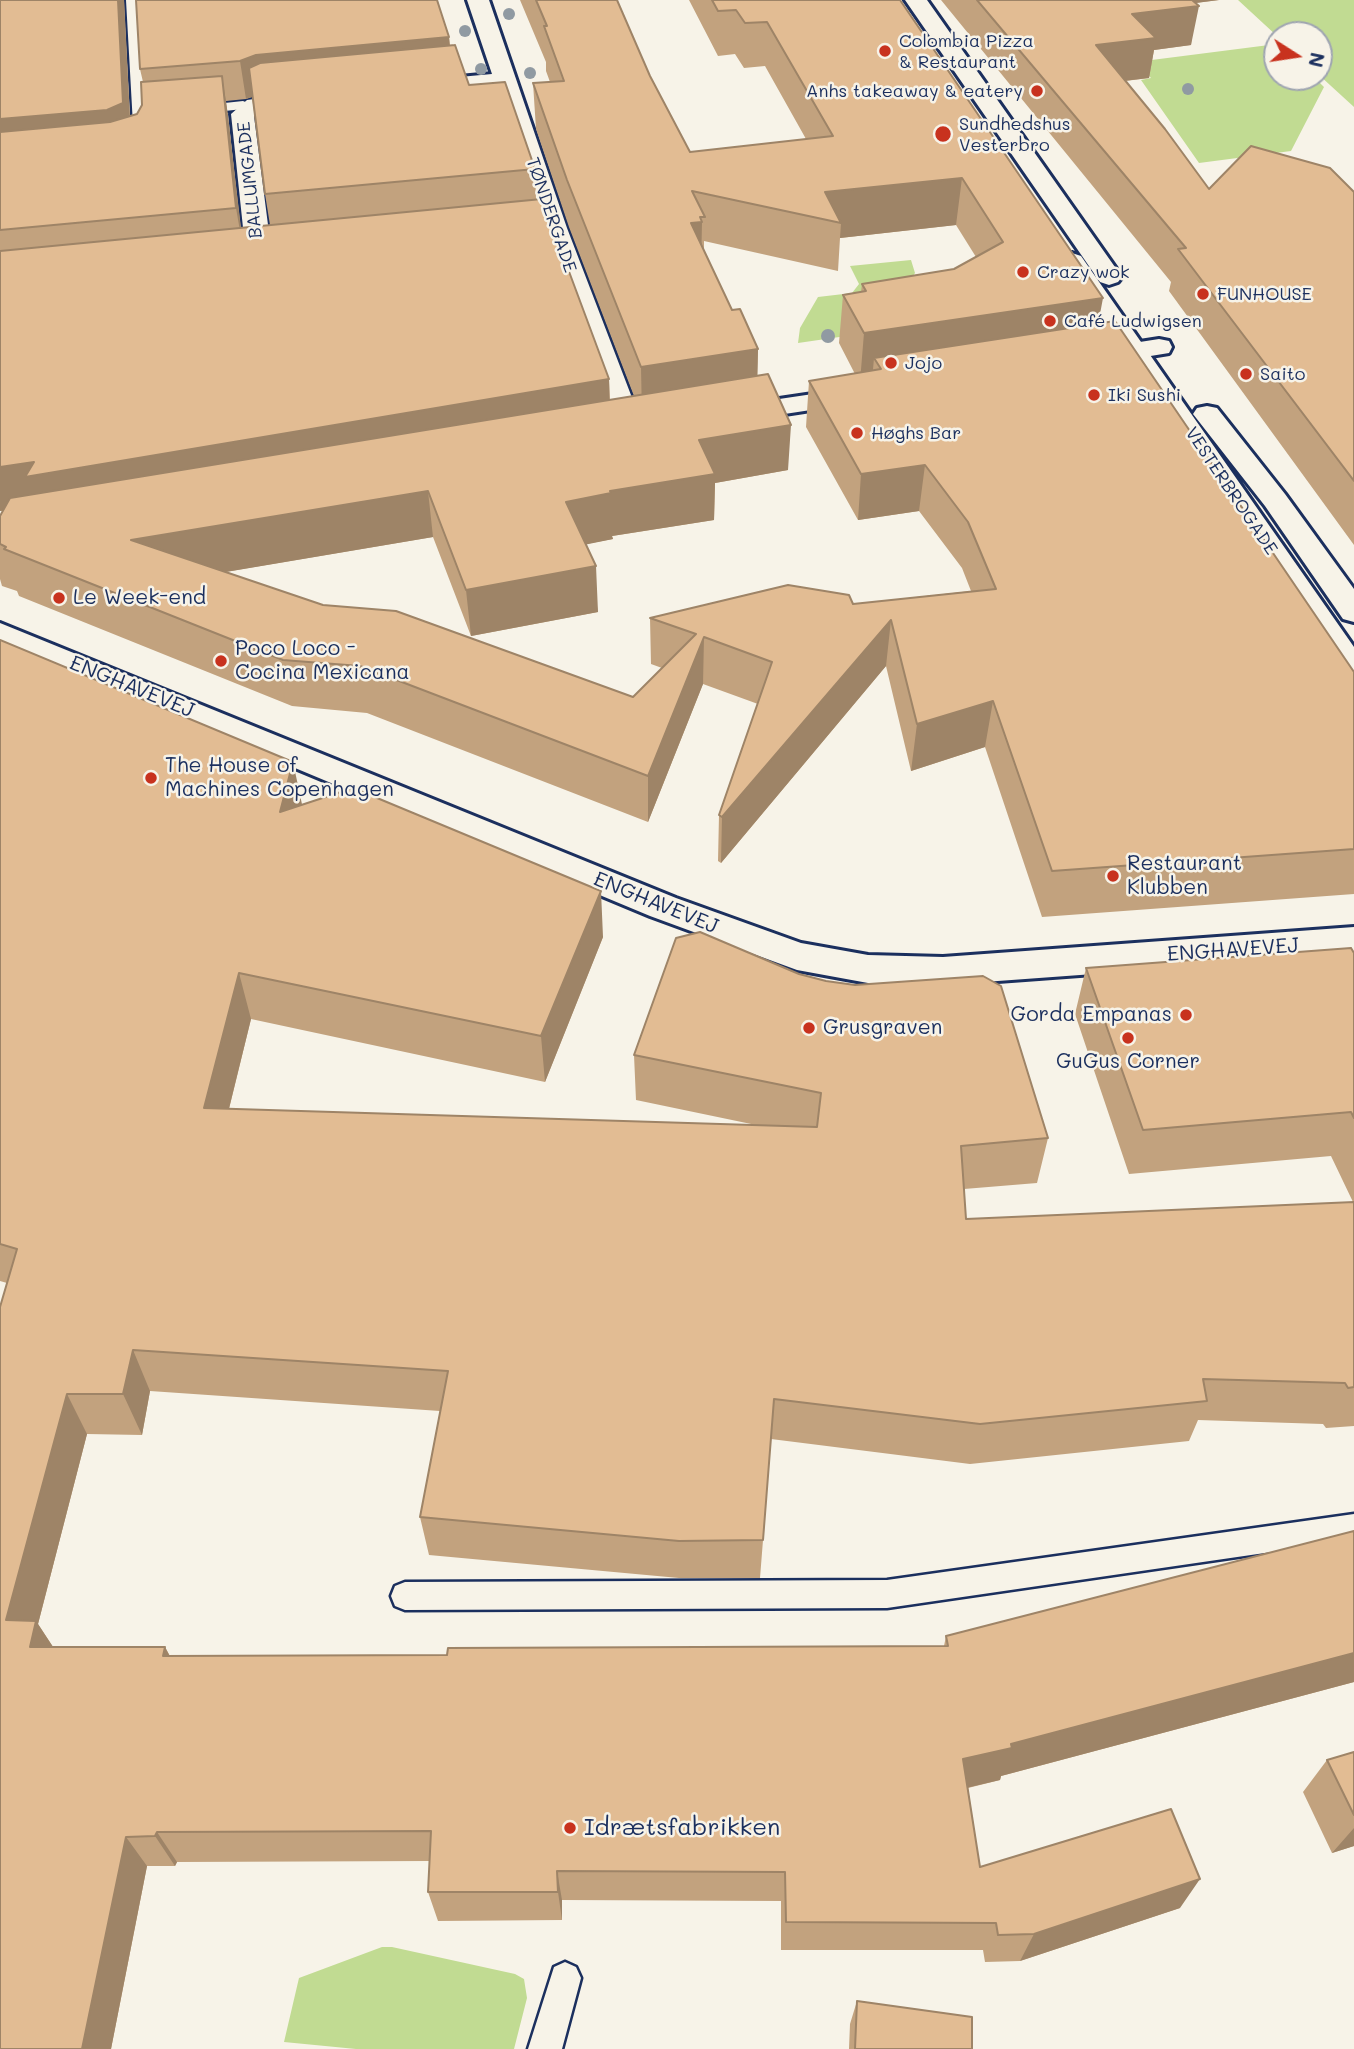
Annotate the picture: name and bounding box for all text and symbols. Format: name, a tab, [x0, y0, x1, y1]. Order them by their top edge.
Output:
north arrow	[1263, 21, 1333, 91]
place label: Colombia Pizza & Restaurant	[899, 30, 1034, 72]
marker: Colombia Pizza & Restaurant	[877, 43, 893, 59]
text: N	[1303, 50, 1331, 70]
place label: Anhs takeaway & eatery	[806, 80, 1023, 102]
marker: Anhs takeaway & eatery	[1029, 83, 1045, 99]
place label: Sundhedshus Vesterbro	[959, 113, 1071, 156]
street label: BALLUMGADE	[233, 120, 267, 240]
marker: Sundhedshus Vesterbro	[933, 124, 953, 144]
street label: TØNDERGADE	[521, 155, 581, 275]
place label: Crazy wok	[1037, 261, 1129, 283]
marker: Crazy wok	[1015, 264, 1031, 280]
place label: FUNHOUSE	[1217, 283, 1312, 305]
marker: FUNHOUSE	[1195, 286, 1211, 302]
place label: Café Ludwigsen	[1064, 310, 1202, 332]
marker: Café Ludwigsen	[1042, 313, 1058, 329]
place label: Jojo	[905, 352, 942, 374]
marker: Jojo	[883, 355, 899, 371]
place label: Saito	[1260, 363, 1305, 385]
marker: Saito	[1238, 366, 1254, 382]
place label: Iki Sushi	[1108, 384, 1181, 406]
marker: Iki Sushi	[1086, 387, 1102, 403]
place label: Høghs Bar	[871, 422, 961, 444]
street label: VESTERBROGADE	[1180, 423, 1282, 559]
marker: Høghs Bar	[849, 425, 865, 441]
place label: Le Week-end	[73, 585, 206, 611]
marker: Le Week-end	[51, 590, 67, 606]
place label: Poco Loco - Cocina Mexicana	[235, 636, 410, 686]
street label: ENGHAVEVEJ	[66, 651, 198, 723]
marker: Poco Loco - Cocina Mexicana	[213, 653, 229, 669]
place label: The House of Machines Copenhagen	[165, 753, 394, 803]
marker: The House of Machines Copenhagen	[143, 770, 159, 786]
place label: Restaurant Klubben	[1127, 851, 1242, 901]
street label: ENGHAVEVEJ	[590, 867, 722, 939]
marker: Restaurant Klubben	[1105, 868, 1121, 884]
street label: ENGHAVEVEJ	[1166, 933, 1300, 967]
place label: Gorda Empanas	[1011, 1002, 1172, 1028]
marker: Gorda Empanas	[1178, 1007, 1194, 1023]
place label: Grusgraven	[823, 1015, 942, 1041]
marker: Grusgraven	[801, 1020, 817, 1036]
marker: GuGus Corner	[1120, 1030, 1136, 1046]
place label: GuGus Corner	[1056, 1049, 1200, 1075]
place label: Idrætsfabrikken	[584, 1814, 780, 1842]
marker: Idrætsfabrikken	[562, 1820, 578, 1836]

